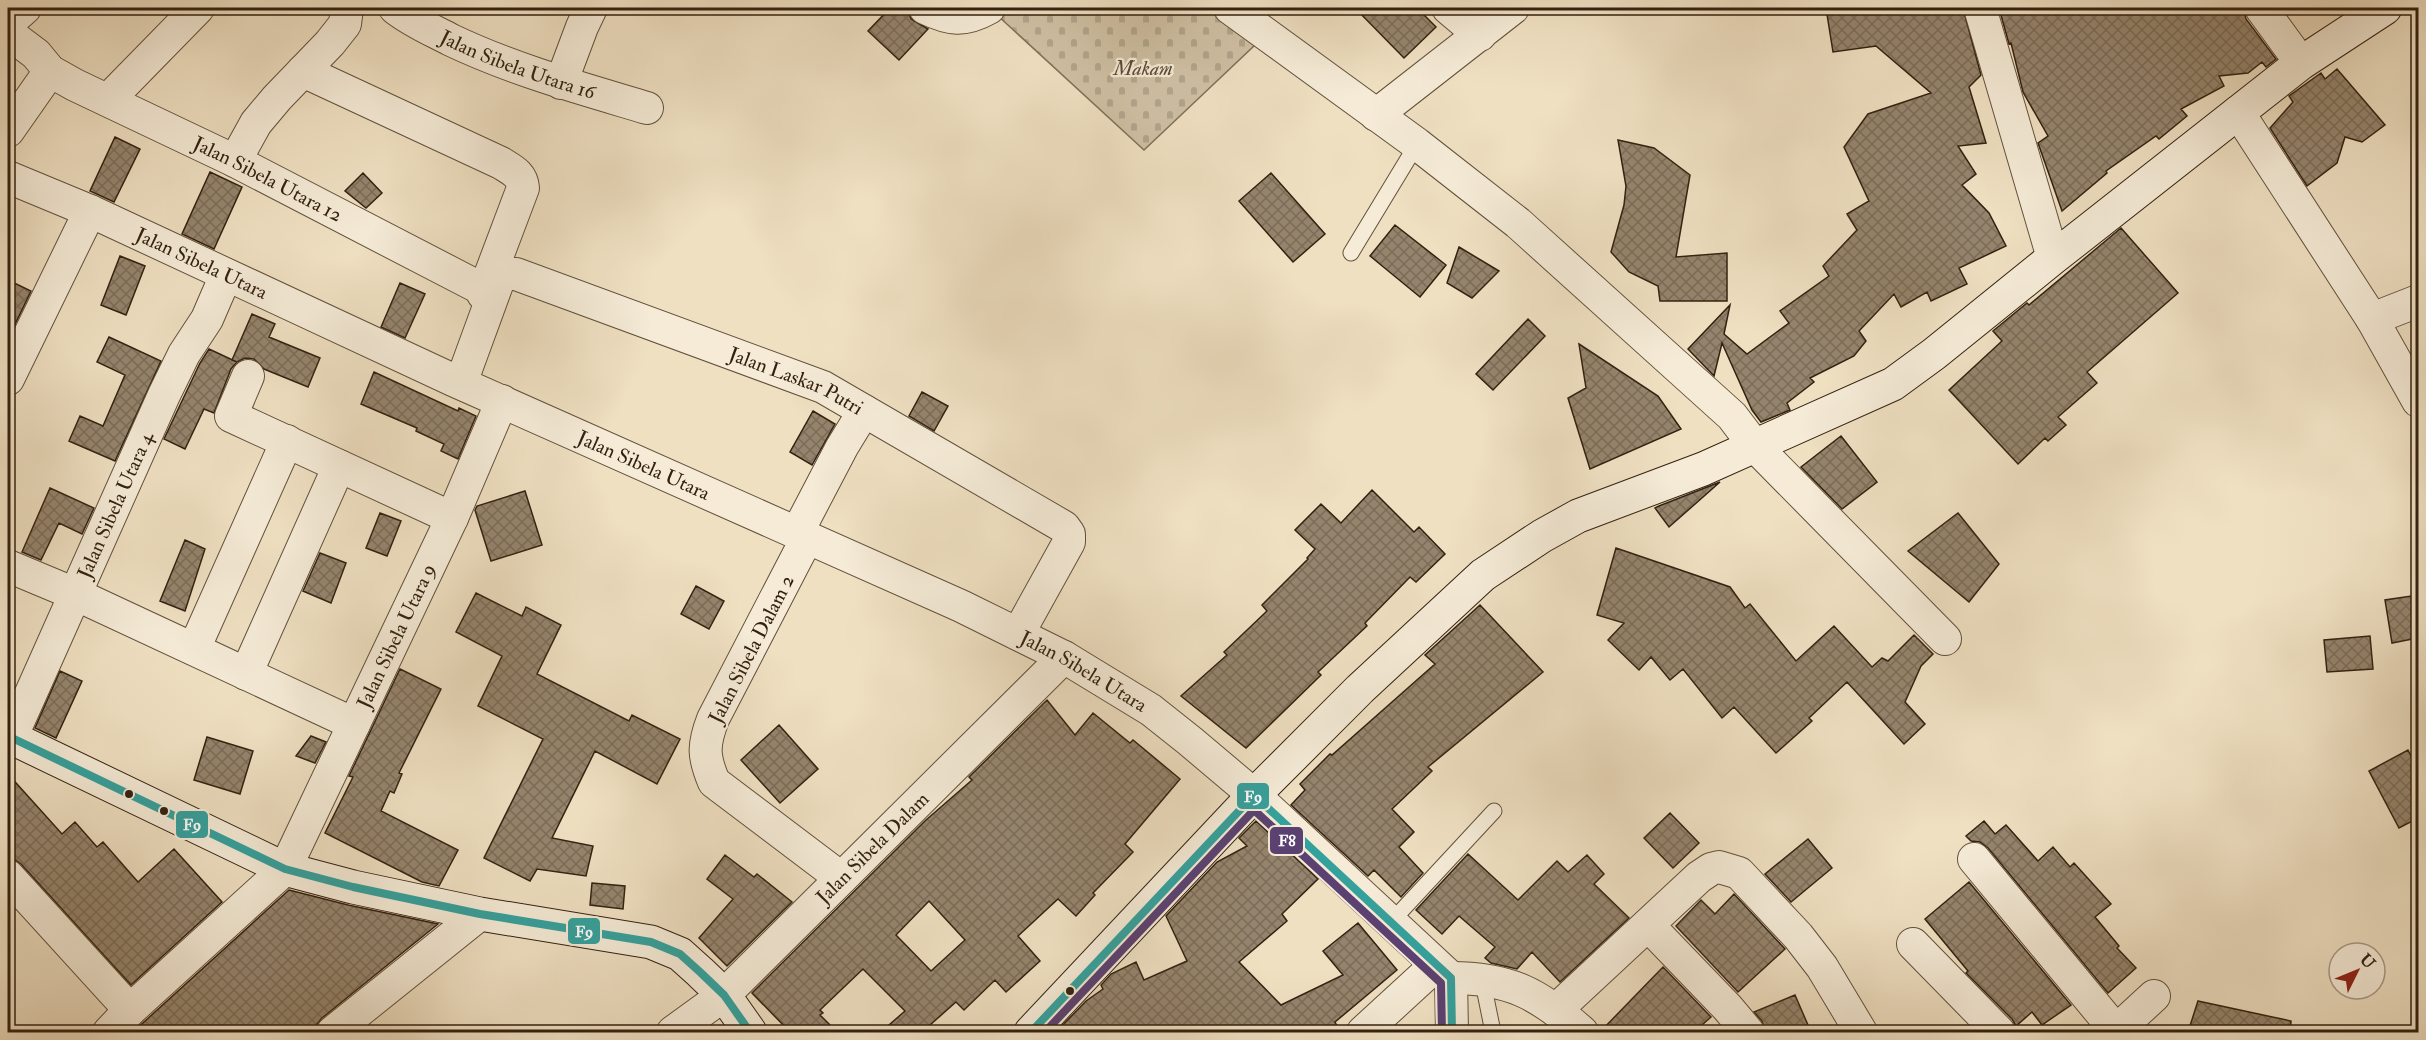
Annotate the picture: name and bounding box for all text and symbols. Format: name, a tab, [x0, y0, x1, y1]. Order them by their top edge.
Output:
street label: Jalan Sibela Utara 16	[435, 24, 599, 105]
park label: Makam	[1112, 56, 1173, 81]
street label: Jalan Sibela Utara 12	[188, 130, 346, 227]
street label: Jalan Sibela Utara	[131, 222, 272, 305]
street label: Jalan Laskar Putri	[724, 341, 868, 421]
street label: Jalan Sibela Utara	[572, 425, 715, 506]
street label: Jalan Sibela Utara 4	[71, 427, 159, 583]
street label: Jalan Sibela Utara 9	[351, 560, 441, 713]
street label: Jalan Sibela Dalam 2	[703, 571, 800, 729]
street label: Jalan Sibela Utara	[1015, 625, 1152, 718]
line badge: F9	[1236, 782, 1270, 810]
street label: Jalan Sibela Dalam	[810, 786, 935, 910]
text: F9	[1244, 787, 1262, 807]
unlabelled marker	[123, 788, 135, 800]
unlabelled marker	[158, 805, 170, 817]
line badge: F9	[175, 810, 209, 839]
text: F9	[183, 815, 201, 835]
line badge: F8	[1269, 826, 1304, 855]
text: F8	[1278, 831, 1296, 851]
line badge: F9	[567, 917, 601, 945]
text: F9	[575, 922, 593, 942]
north arrow	[2327, 941, 2387, 1001]
text: U	[2355, 950, 2380, 974]
unlabelled marker	[1064, 985, 1076, 997]

